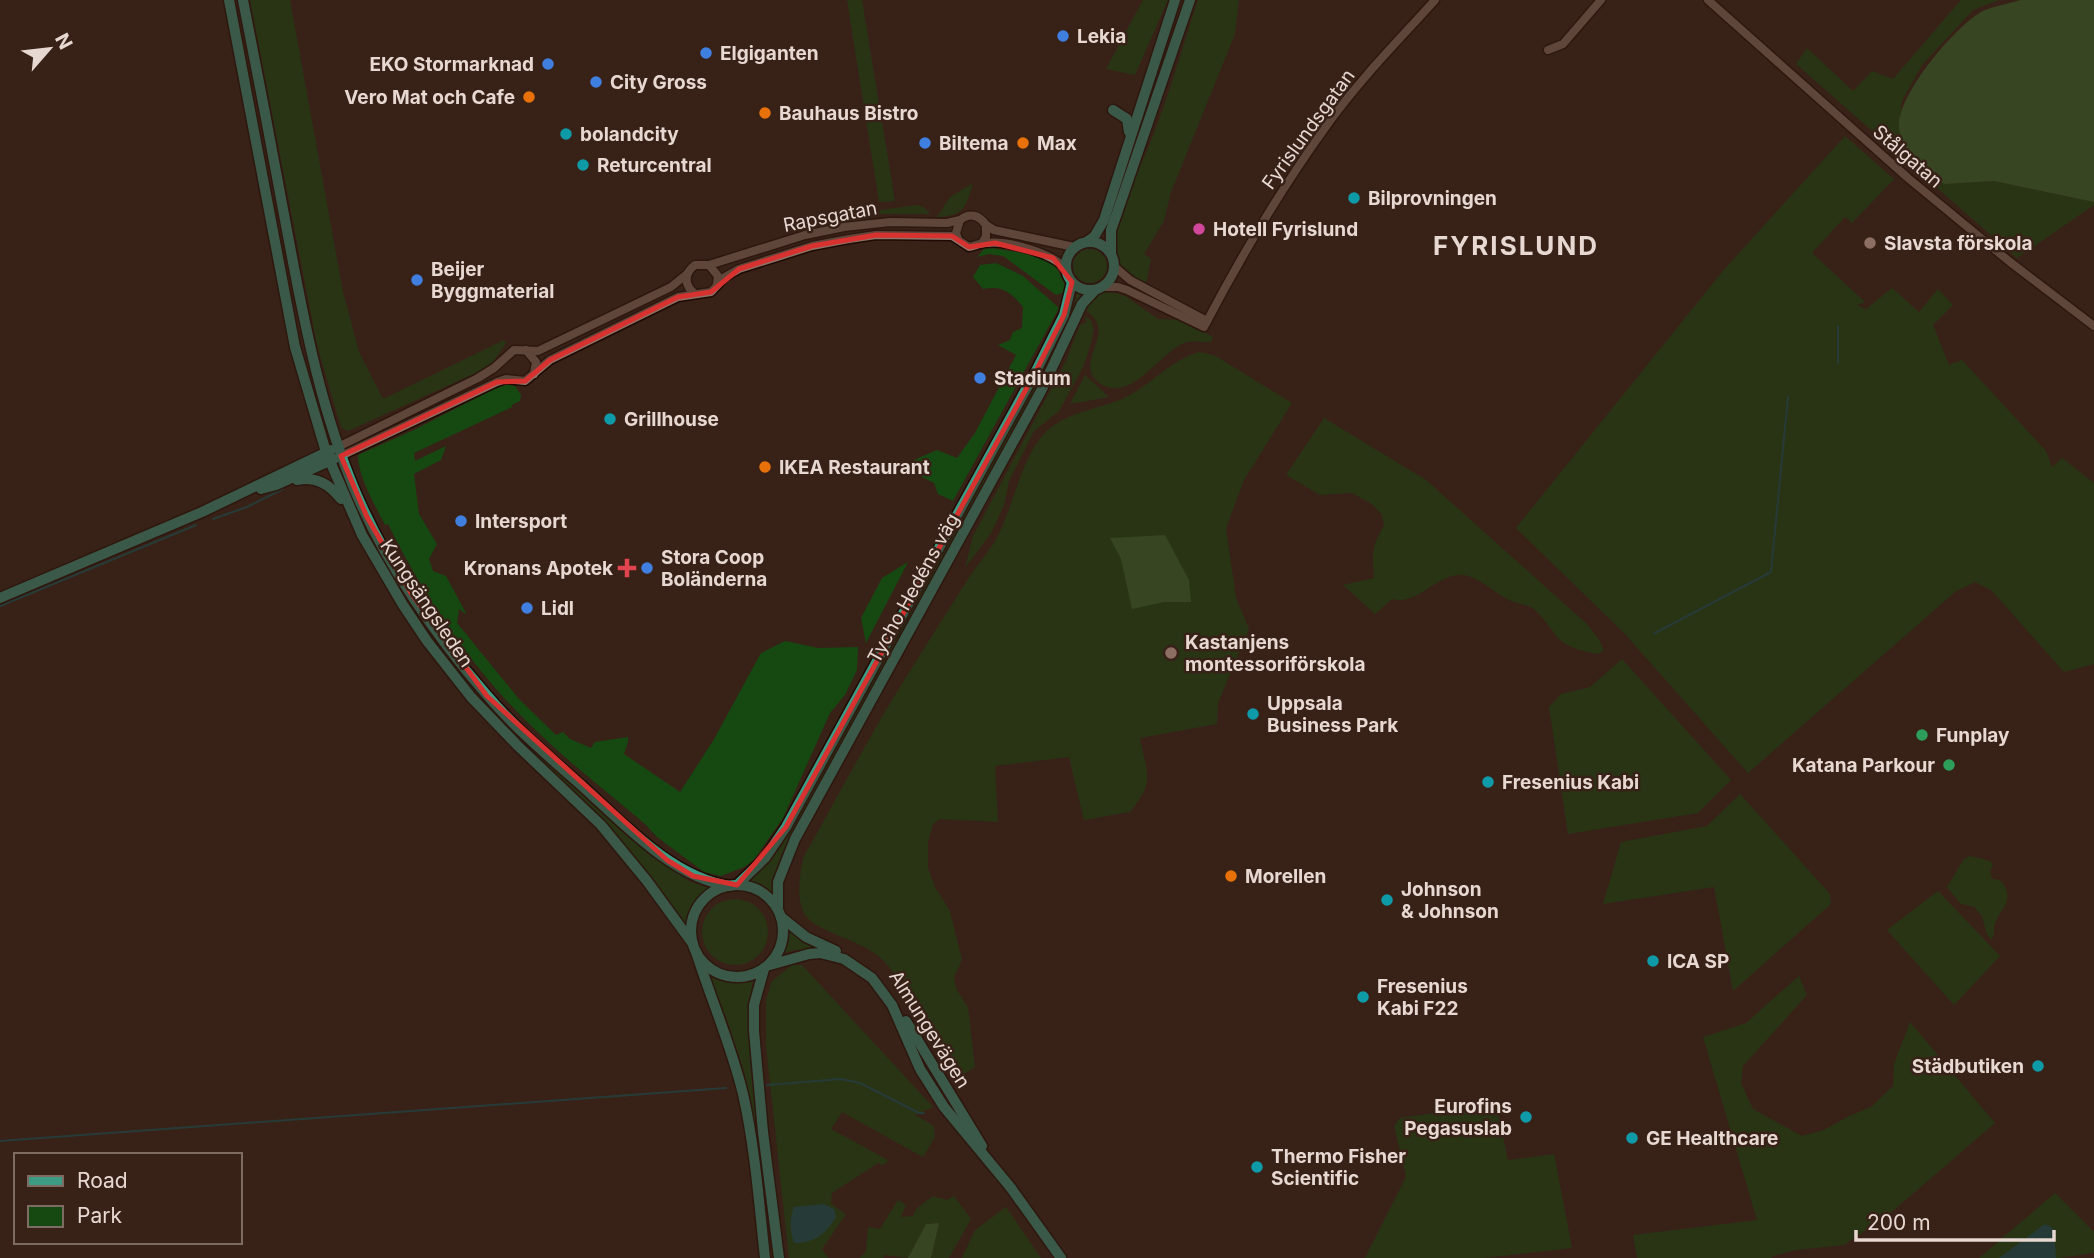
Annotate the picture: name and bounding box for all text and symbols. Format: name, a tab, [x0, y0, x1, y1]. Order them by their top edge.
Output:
north arrow	[14, 14, 84, 84]
place label: Lekia	[1077, 25, 1126, 48]
marker: Lekia	[1055, 28, 1071, 44]
text: N	[50, 29, 77, 53]
place label: Elgiganten	[720, 42, 819, 65]
marker: Elgiganten	[698, 45, 714, 61]
place label: EKO Stormarknad	[369, 53, 534, 76]
marker: EKO Stormarknad	[540, 56, 556, 72]
street label: Fyrislundsgatan	[1257, 65, 1360, 194]
place label: City Gross	[610, 71, 707, 94]
marker: City Gross	[588, 74, 604, 90]
place label: Vero Mat och Cafe	[344, 86, 515, 109]
marker: Vero Mat och Cafe	[521, 89, 537, 105]
place label: Bauhaus Bistro	[779, 102, 919, 125]
marker: Bauhaus Bistro	[757, 105, 773, 121]
street label: Stålgatan	[1868, 120, 1947, 193]
place label: bolandcity	[580, 123, 679, 146]
marker: bolandcity	[558, 126, 574, 142]
place label: Biltema	[939, 132, 1009, 155]
place label: Max	[1037, 132, 1077, 155]
marker: Biltema	[917, 135, 933, 151]
marker: Max	[1015, 135, 1031, 151]
place label: Returcentral	[597, 154, 712, 177]
marker: Returcentral	[575, 157, 591, 173]
place label: Bilprovningen	[1368, 187, 1497, 210]
marker: Bilprovningen	[1346, 190, 1362, 206]
street label: Rapsgatan	[781, 196, 879, 237]
place label: Hotell Fyrislund	[1213, 218, 1358, 241]
marker: Hotell Fyrislund	[1191, 221, 1207, 237]
district label: FYRISLUND	[1433, 230, 1599, 261]
place label: Slavsta förskola	[1884, 232, 2033, 255]
marker: Slavsta förskola	[1862, 235, 1878, 251]
place label: Beijer Byggmaterial	[431, 258, 554, 303]
marker: Beijer Byggmaterial	[409, 272, 425, 288]
place label: Stadium	[994, 367, 1071, 390]
marker: Stadium	[972, 370, 988, 386]
place label: Grillhouse	[624, 408, 719, 431]
marker: Grillhouse	[602, 411, 618, 427]
place label: IKEA Restaurant	[779, 456, 930, 479]
marker: IKEA Restaurant	[757, 459, 773, 475]
street label: Tycho Hedéns väg	[863, 509, 964, 667]
place label: Intersport	[475, 510, 567, 533]
marker: Intersport	[453, 513, 469, 529]
street label: Kungsängsleden	[375, 535, 478, 672]
place label: Stora Coop Boländerna	[661, 546, 767, 591]
place label: Kronans Apotek	[464, 557, 613, 580]
marker: Kronans Apotek	[619, 560, 635, 576]
marker: Stora Coop Boländerna	[639, 560, 655, 576]
place label: Lidl	[541, 597, 574, 620]
marker: Lidl	[519, 600, 535, 616]
place label: Kastanjens montessoriförskola	[1185, 631, 1365, 676]
marker: Kastanjens montessoriförskola	[1163, 645, 1179, 661]
place label: Uppsala Business Park	[1267, 692, 1398, 737]
marker: Uppsala Business Park	[1245, 706, 1261, 722]
place label: Funplay	[1936, 724, 2010, 747]
marker: Funplay	[1914, 727, 1930, 743]
place label: Katana Parkour	[1792, 754, 1935, 777]
marker: Katana Parkour	[1941, 757, 1957, 773]
place label: Fresenius Kabi	[1502, 771, 1639, 794]
marker: Fresenius Kabi	[1480, 774, 1496, 790]
place label: Morellen	[1245, 865, 1326, 888]
marker: Morellen	[1223, 868, 1239, 884]
place label: Johnson & Johnson	[1401, 878, 1499, 923]
marker: Johnson & Johnson	[1379, 892, 1395, 908]
place label: ICA SP	[1667, 950, 1729, 973]
marker: ICA SP	[1645, 953, 1661, 969]
street label: Almungevägen	[884, 966, 975, 1092]
place label: Fresenius Kabi F22	[1377, 975, 1468, 1020]
marker: Fresenius Kabi F22	[1355, 989, 1371, 1005]
place label: Städbutiken	[1912, 1055, 2024, 1078]
marker: Städbutiken	[2030, 1058, 2046, 1074]
place label: Eurofins Pegasuslab	[1404, 1095, 1512, 1140]
marker: Eurofins Pegasuslab	[1518, 1109, 1534, 1125]
place label: GE Healthcare	[1646, 1127, 1778, 1150]
marker: GE Healthcare	[1624, 1130, 1640, 1146]
place label: Thermo Fisher Scientific	[1271, 1145, 1406, 1190]
legend	[14, 1153, 242, 1244]
marker: Thermo Fisher Scientific	[1249, 1159, 1265, 1175]
text: Road	[77, 1168, 128, 1193]
scale bar	[1856, 1198, 2054, 1242]
text: Park	[77, 1203, 122, 1228]
text: 200 m	[1867, 1210, 1931, 1235]

